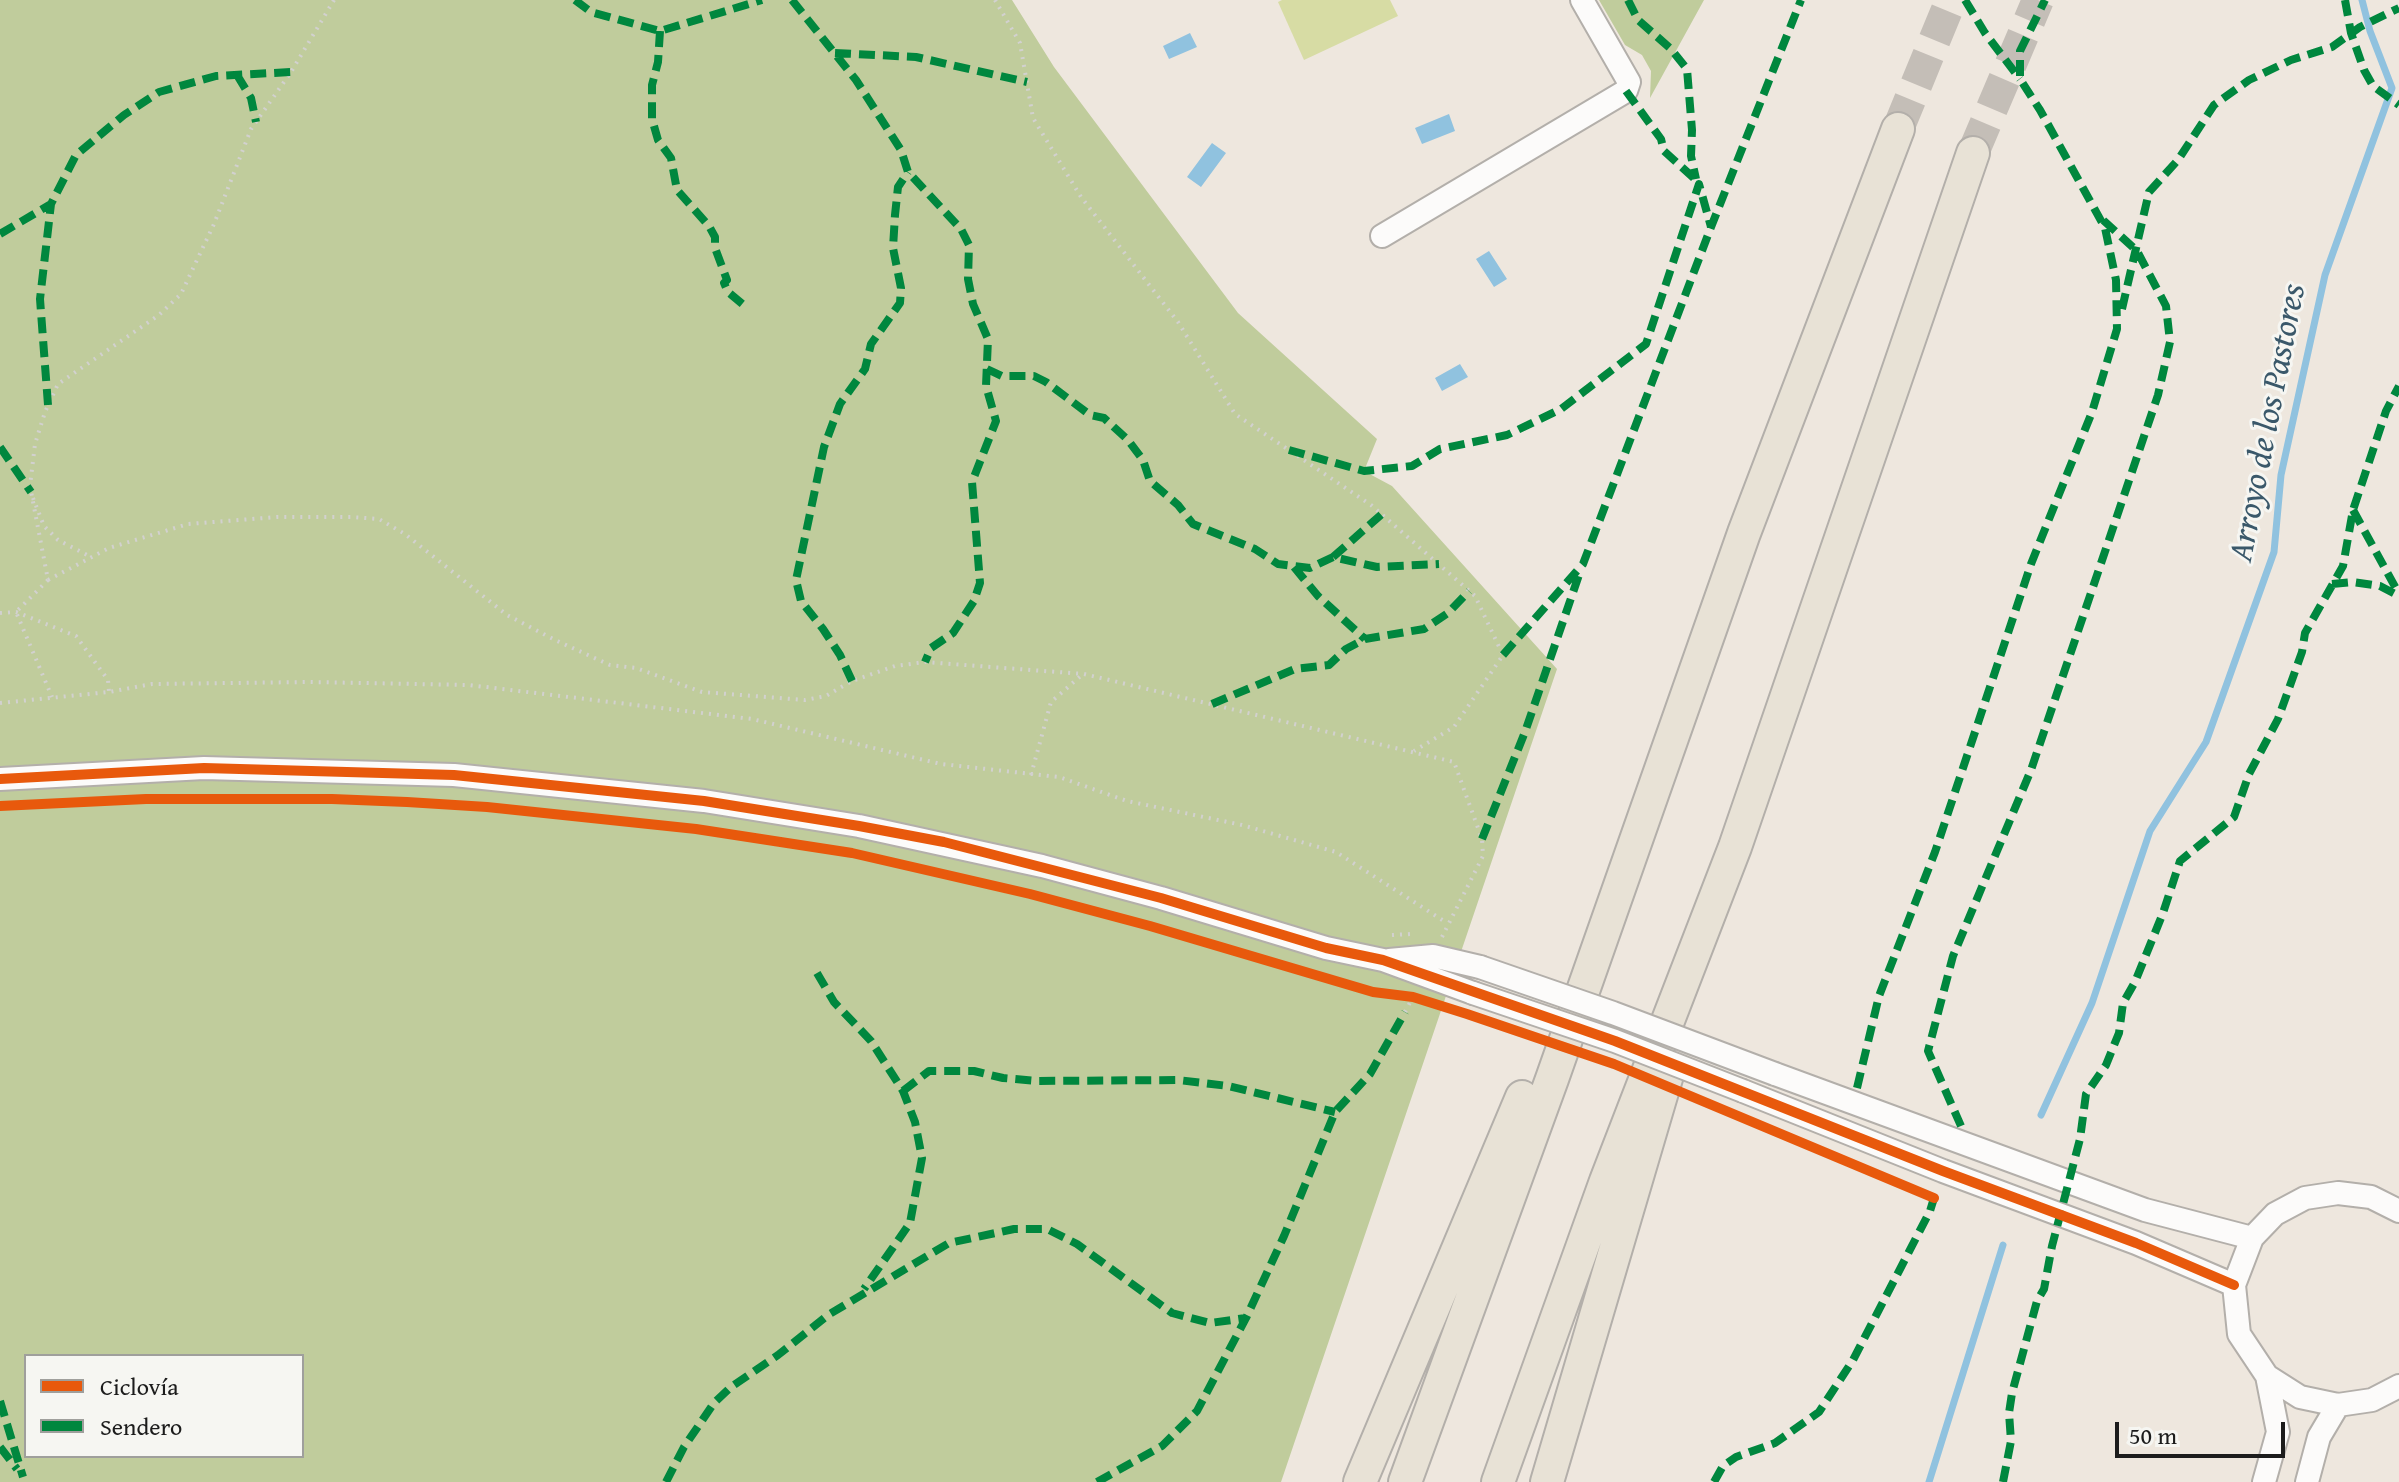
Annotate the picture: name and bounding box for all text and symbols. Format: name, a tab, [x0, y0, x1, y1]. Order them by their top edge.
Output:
water label: Arroyo de los Pastores	[2222, 281, 2316, 565]
legend	[24, 1354, 304, 1458]
text: Ciclovía	[100, 1369, 179, 1404]
scale bar	[2119, 1406, 2289, 1456]
text: Sendero	[100, 1409, 182, 1444]
text: 50 m	[2129, 1418, 2177, 1453]

